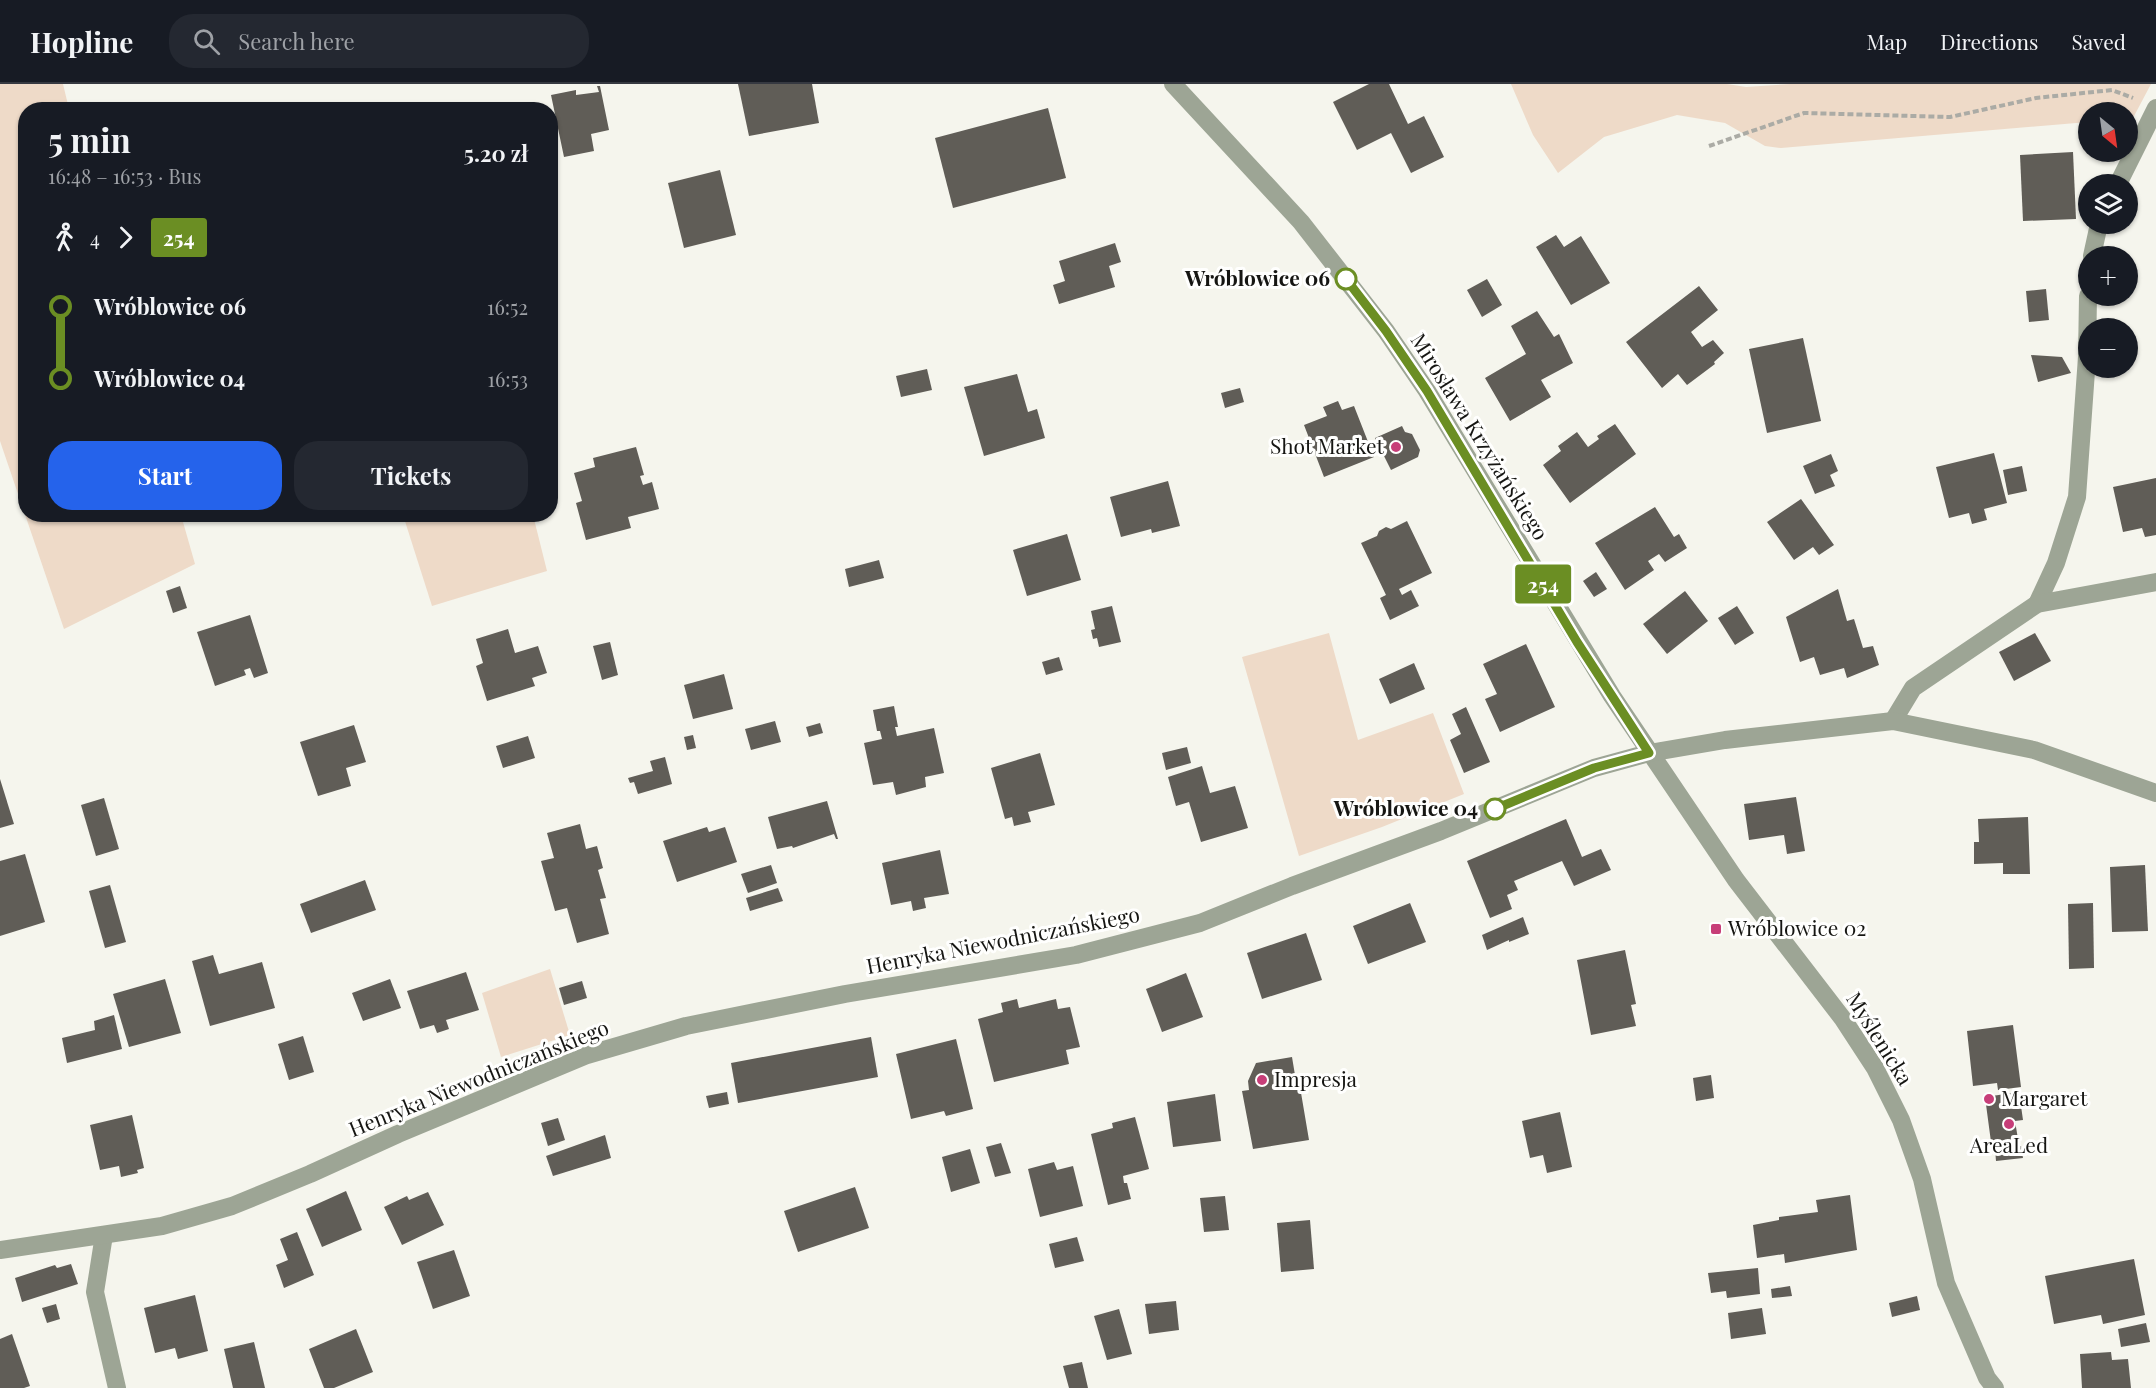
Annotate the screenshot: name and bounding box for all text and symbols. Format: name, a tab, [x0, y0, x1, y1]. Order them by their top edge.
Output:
search box	[169, 14, 589, 68]
text: Hopline	[30, 23, 133, 60]
icon: search	[190, 25, 223, 58]
text: Search here	[238, 26, 355, 56]
text: Map	[1866, 27, 1907, 55]
text: Directions	[1940, 27, 2038, 55]
text: Saved	[2071, 27, 2126, 55]
north arrow	[2078, 102, 2138, 162]
map controls	[2078, 102, 2138, 378]
text: 5 min	[48, 117, 131, 161]
text: 5.20 zł	[464, 138, 528, 168]
text: 16:48 – 16:53 · Bus	[48, 162, 201, 189]
button: layers	[2078, 174, 2138, 234]
icon: walk	[48, 221, 81, 254]
icon: forward	[109, 221, 142, 254]
text: 254	[163, 223, 195, 251]
text: 4	[90, 224, 100, 251]
button: +	[2078, 246, 2138, 306]
place label: Wróblowice 06	[1184, 263, 1330, 291]
marker: Wróblowice 06	[1335, 268, 1357, 290]
text: Wróblowice 06	[94, 291, 246, 321]
text: 16:52	[487, 293, 528, 320]
button: −	[2078, 318, 2138, 378]
street label: Mirosława Krzyżańskiego	[1406, 327, 1556, 545]
text: Wróblowice 04	[94, 363, 245, 393]
text: 16:53	[488, 365, 528, 392]
place label: Shot Market	[1270, 431, 1385, 459]
marker: Shot Market	[1389, 440, 1403, 454]
button: Start	[48, 441, 282, 510]
button: Tickets	[294, 441, 528, 510]
line badge: 254	[1508, 564, 1578, 604]
text: 254	[1527, 570, 1559, 598]
place label: Wróblowice 04	[1333, 793, 1478, 821]
marker: Wróblowice 04	[1484, 798, 1506, 820]
street label: Henryka Niewodniczańskiego	[864, 899, 1142, 979]
place label: Wróblowice 02	[1727, 913, 1866, 941]
marker: Wróblowice 02	[1709, 922, 1723, 936]
street label: Myślenicka	[1841, 986, 1921, 1090]
street label: Henryka Niewodniczańskiego	[344, 1012, 612, 1142]
place label: Impresja	[1274, 1064, 1358, 1092]
marker: Impresja	[1255, 1073, 1269, 1087]
place label: Margaret	[2001, 1083, 2088, 1111]
marker: Margaret	[1982, 1092, 1996, 1106]
marker: AreaLed	[2002, 1117, 2016, 1131]
place label: AreaLed	[1969, 1130, 2048, 1158]

